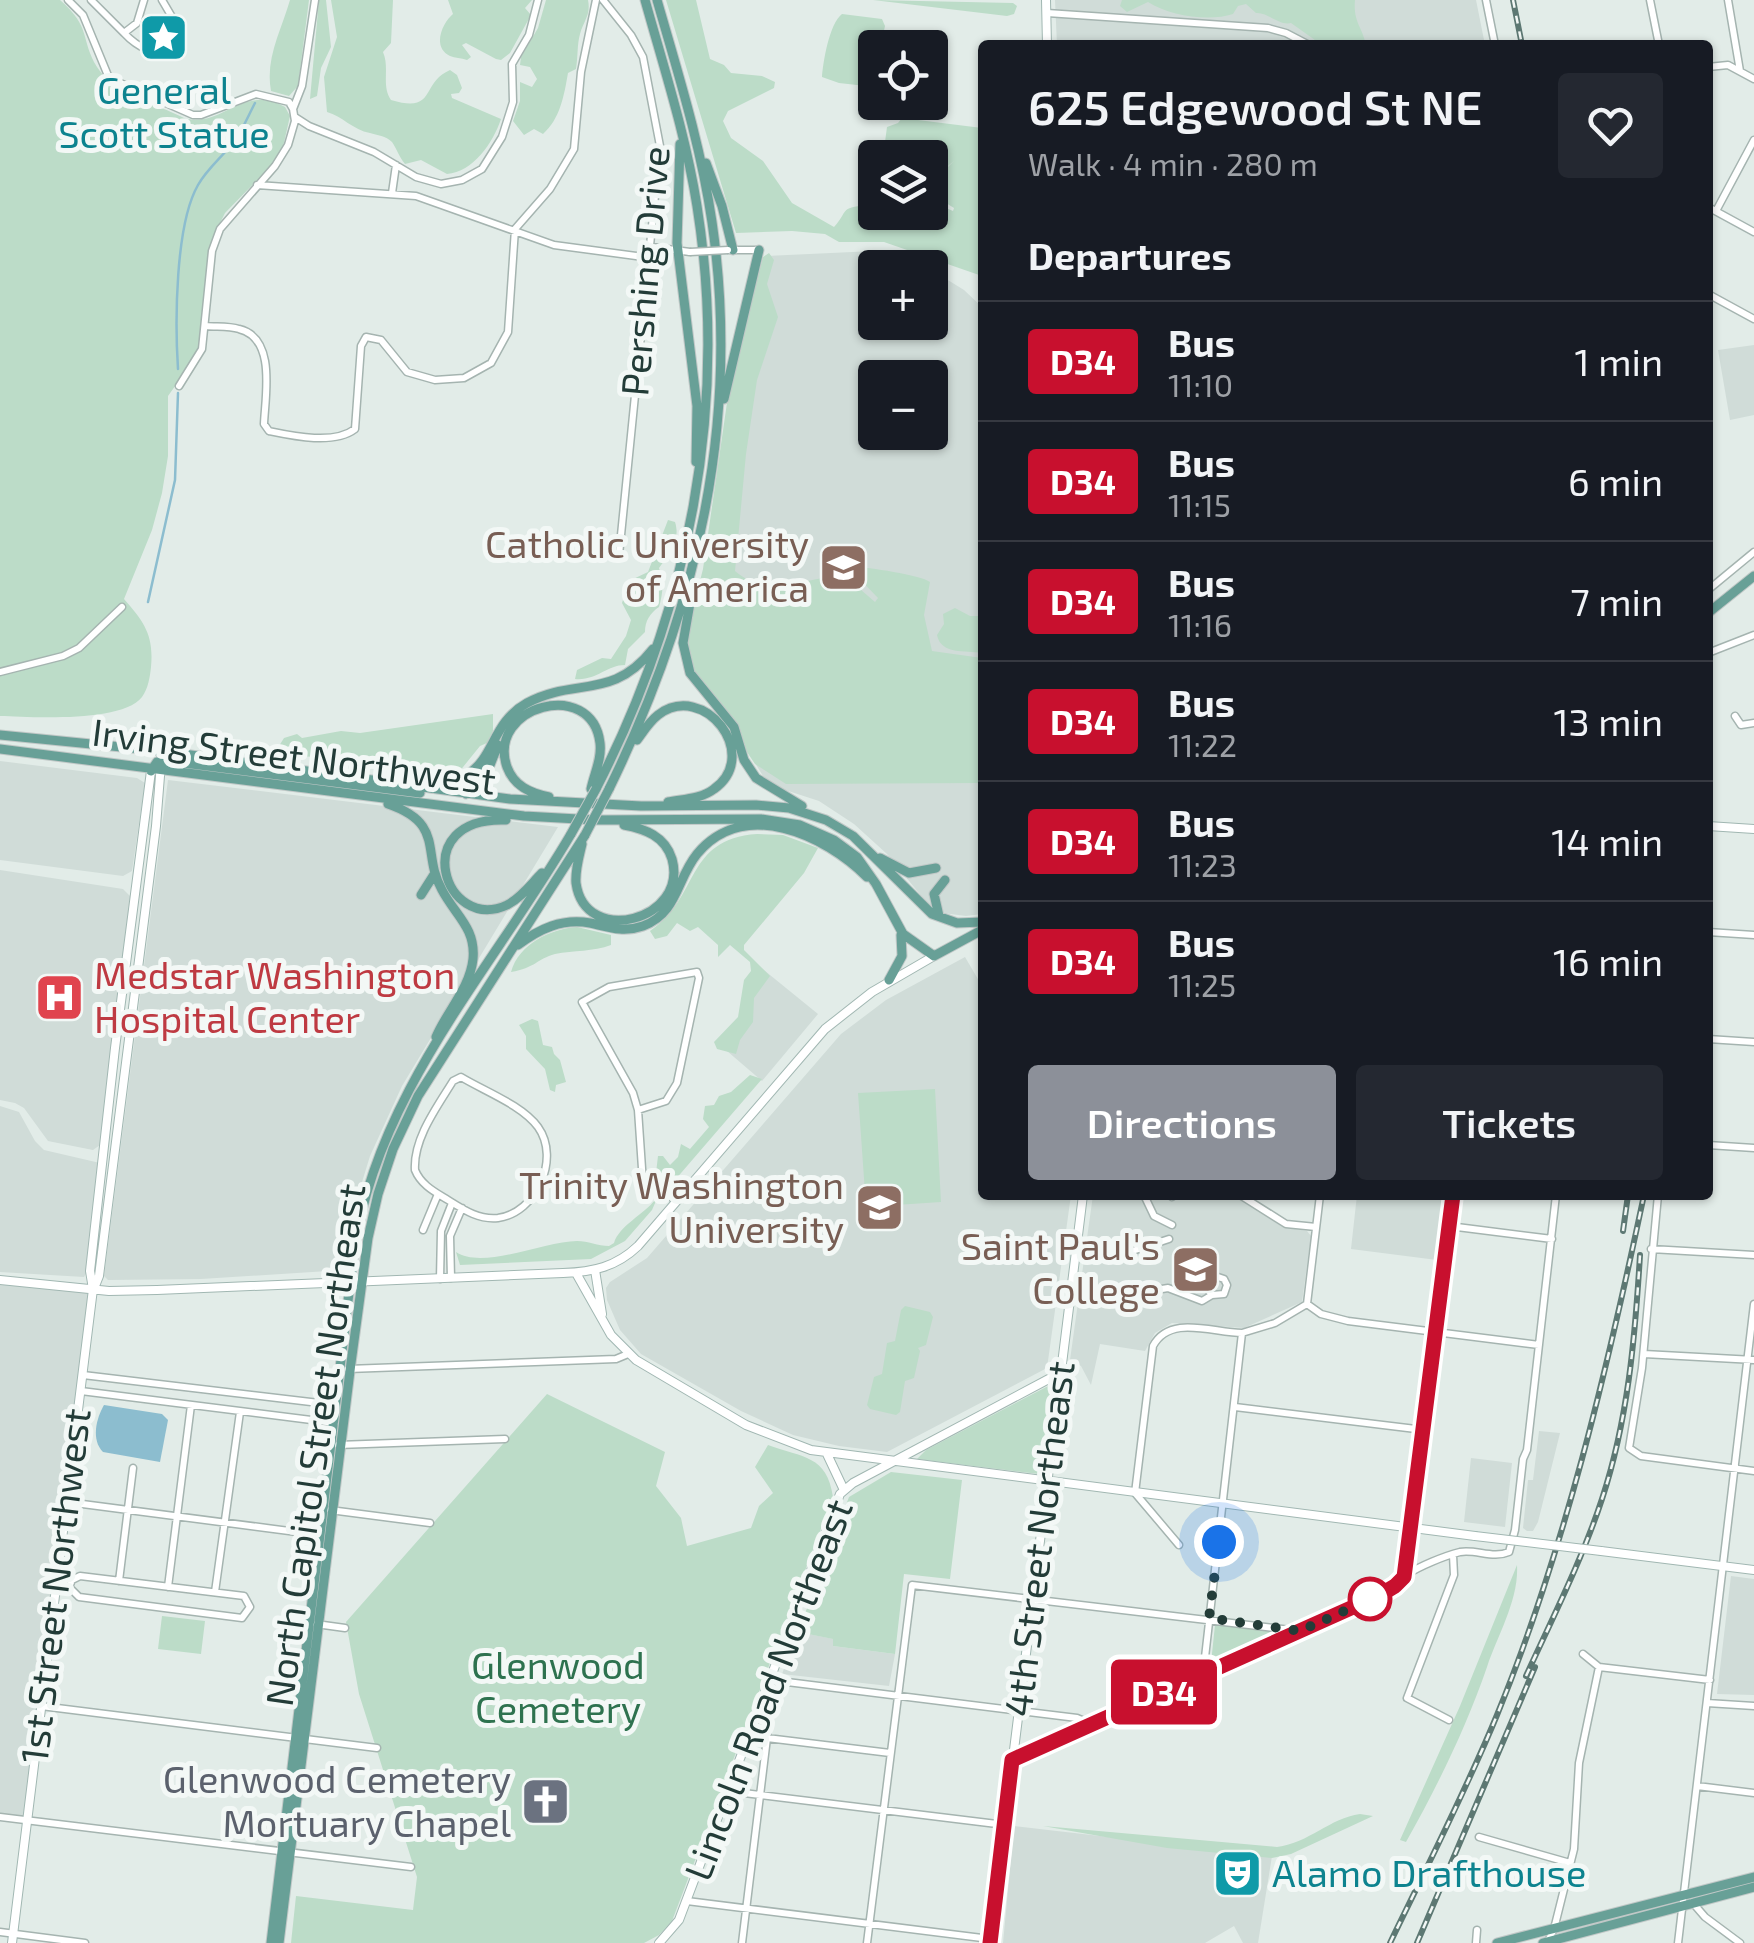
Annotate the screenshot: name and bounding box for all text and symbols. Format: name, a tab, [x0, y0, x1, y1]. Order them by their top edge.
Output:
place icon: General Scott Statue	[138, 11, 190, 63]
map controls	[858, 30, 948, 450]
button: locate	[858, 30, 948, 120]
place label: General Scott Statue	[58, 66, 270, 156]
button: heart	[1558, 73, 1663, 178]
text: 625 Edgewood St NE	[1028, 77, 1482, 135]
button: layers	[858, 140, 948, 230]
street label: Pershing Drive	[610, 144, 678, 398]
text: Walk · 4 min · 280 m	[1028, 144, 1318, 182]
text: Departures	[1028, 232, 1232, 278]
button: +	[858, 250, 948, 340]
text: Bus	[1168, 319, 1235, 365]
text: 1 min	[1575, 338, 1663, 384]
text: D34	[1050, 340, 1116, 382]
button: −	[858, 360, 948, 450]
text: 11:10	[1168, 365, 1233, 403]
text: Bus	[1168, 439, 1235, 485]
text: 6 min	[1568, 458, 1663, 504]
text: D34	[1050, 460, 1116, 502]
text: 11:15	[1168, 485, 1231, 523]
place label: Catholic University of America	[485, 520, 809, 610]
school or university icon: Catholic University of America	[818, 541, 870, 593]
text: Bus	[1168, 559, 1235, 605]
text: 7 min	[1570, 578, 1663, 624]
text: D34	[1050, 580, 1116, 622]
text: 11:16	[1168, 605, 1232, 643]
text: Bus	[1168, 679, 1235, 725]
text: 13 min	[1553, 698, 1663, 744]
text: D34	[1050, 700, 1116, 742]
street label: Irving Street Northwest	[90, 707, 499, 803]
text: 11:22	[1168, 725, 1237, 763]
text: Bus	[1168, 799, 1235, 845]
text: 14 min	[1551, 818, 1663, 864]
text: D34	[1050, 820, 1116, 862]
text: 11:23	[1168, 845, 1237, 883]
text: Bus	[1168, 919, 1235, 965]
text: 16 min	[1553, 938, 1663, 984]
text: D34	[1050, 940, 1116, 982]
place label: Medstar Washington Hospital Center	[94, 951, 455, 1041]
text: 11:25	[1168, 965, 1236, 1003]
hospital icon: Medstar Washington Hospital Center	[33, 972, 85, 1024]
button: Directions	[1028, 1065, 1336, 1180]
button: Tickets	[1356, 1065, 1663, 1180]
place label: Trinity Washington University	[519, 1161, 844, 1251]
street label: North Capitol Street Northeast	[255, 1181, 373, 1709]
school or university icon: Trinity Washington University	[853, 1182, 905, 1234]
place label: Saint Paul's College	[961, 1222, 1160, 1312]
school or university icon: Saint Paul's College	[1169, 1243, 1221, 1295]
street label: 4th Street Northeast	[993, 1358, 1083, 1719]
street label: 1st Street Northwest	[9, 1406, 99, 1766]
street label: Lincoln Road Northeast	[673, 1492, 861, 1886]
your location	[1194, 1517, 1244, 1567]
unlabelled marker	[1349, 1578, 1391, 1620]
park label: Glenwood Cemetery	[471, 1641, 645, 1731]
line badge: D34	[1106, 1660, 1222, 1724]
text: D34	[1131, 1671, 1197, 1713]
place label: Glenwood Cemetery Mortuary Chapel	[163, 1755, 511, 1845]
church icon: Glenwood Cemetery Mortuary Chapel	[520, 1776, 572, 1828]
theatre icon: Alamo Drafthouse	[1211, 1848, 1263, 1900]
place label: Alamo Drafthouse	[1272, 1849, 1586, 1895]

